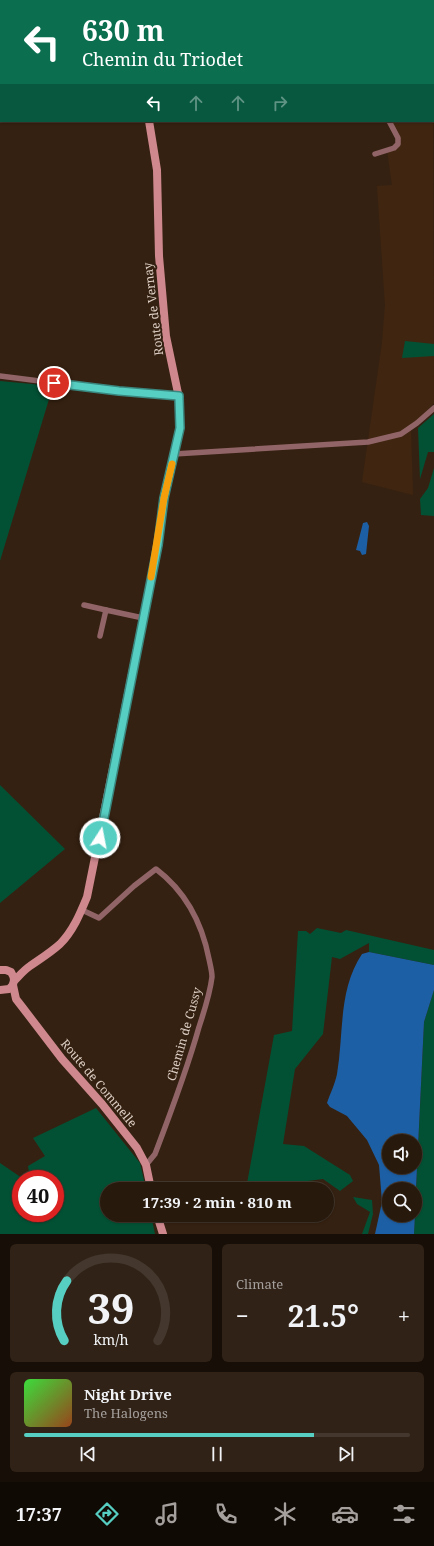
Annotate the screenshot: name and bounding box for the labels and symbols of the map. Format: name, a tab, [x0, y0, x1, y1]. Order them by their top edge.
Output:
street label: Route de Vernay	[139, 261, 167, 356]
pin	[37, 366, 71, 400]
position arrow	[79, 817, 121, 859]
street label: Chemin de Cussy	[162, 985, 206, 1083]
street label: Route de Commelle	[57, 1035, 141, 1131]
speed limit sign: 40	[12, 1170, 64, 1222]

